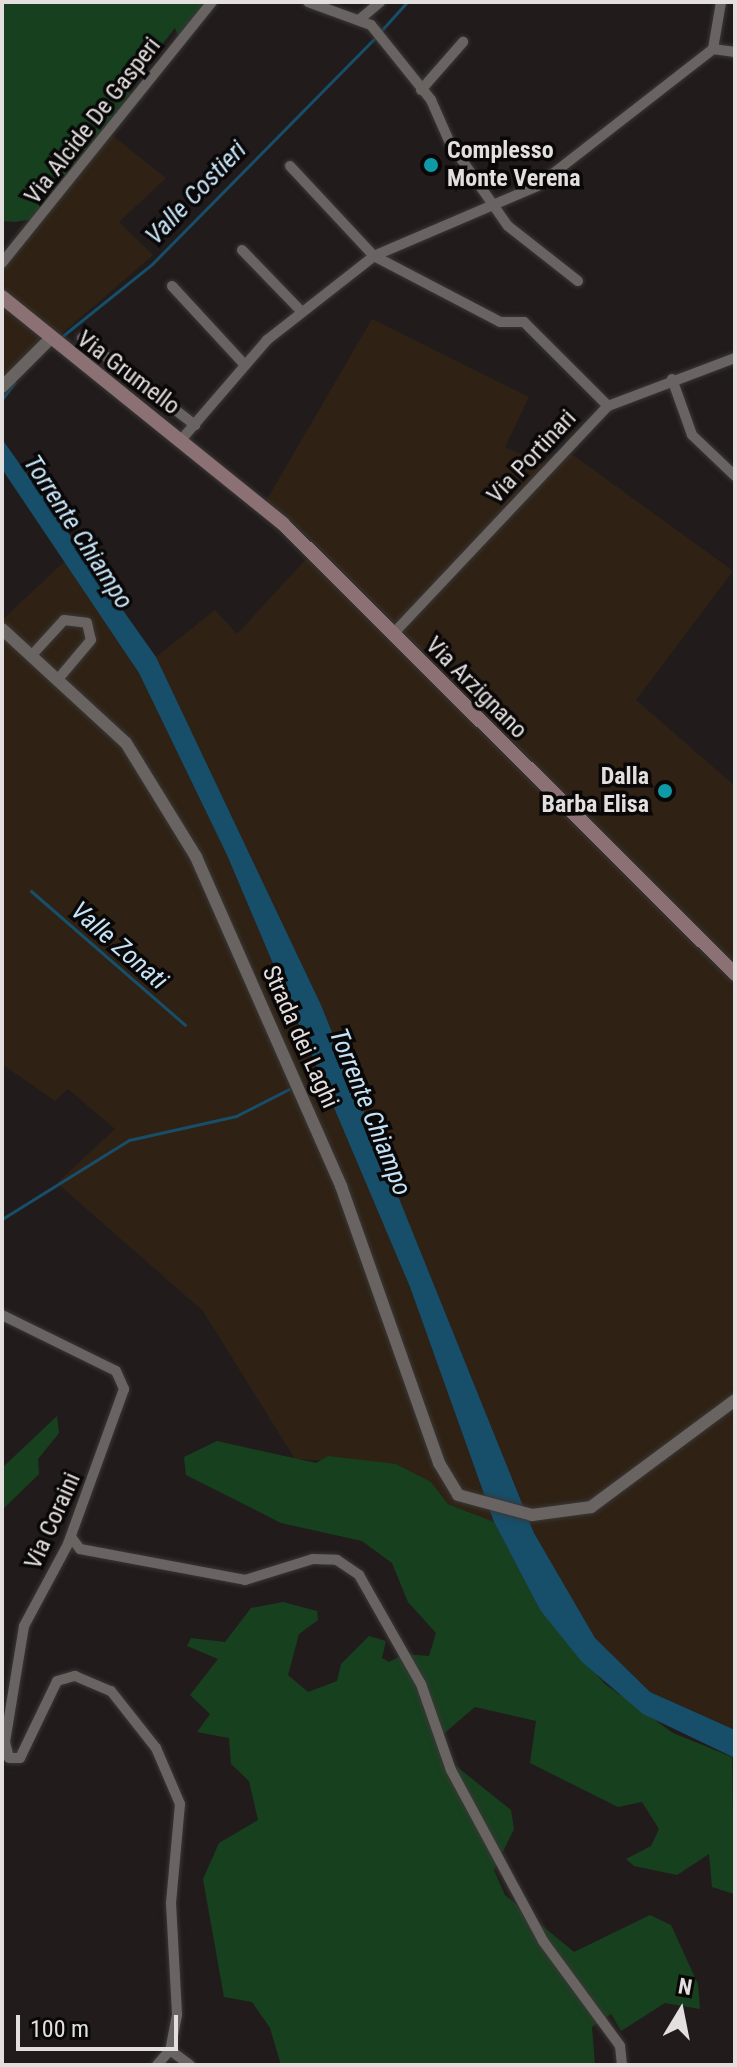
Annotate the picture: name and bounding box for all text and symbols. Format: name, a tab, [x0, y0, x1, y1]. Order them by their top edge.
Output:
street label: Via Alcide De Gasperi	[19, 32, 167, 210]
water label: Valle Costieri	[139, 135, 253, 251]
place label: Complesso Monte Verena	[447, 137, 580, 193]
marker: Complesso Monte Verena	[422, 156, 440, 174]
street label: Via Grumello	[71, 325, 185, 421]
street label: Via Portinari	[481, 404, 583, 510]
water label: Torrente Chiampo	[17, 449, 139, 615]
street label: Via Arzignano	[419, 631, 533, 745]
place label: Dalla Barba Elisa	[541, 763, 649, 819]
marker: Dalla Barba Elisa	[656, 782, 674, 800]
water label: Valle Zonati	[64, 895, 174, 997]
street label: Strada dei Laghi	[256, 961, 344, 1113]
water label: Torrente Chiampo	[322, 1024, 418, 1200]
street label: Via Coraini	[19, 1468, 87, 1574]
north arrow	[641, 1971, 721, 2051]
text: N	[676, 1973, 694, 2000]
scale bar	[20, 1999, 182, 2049]
text: 100 m	[30, 2015, 89, 2043]

